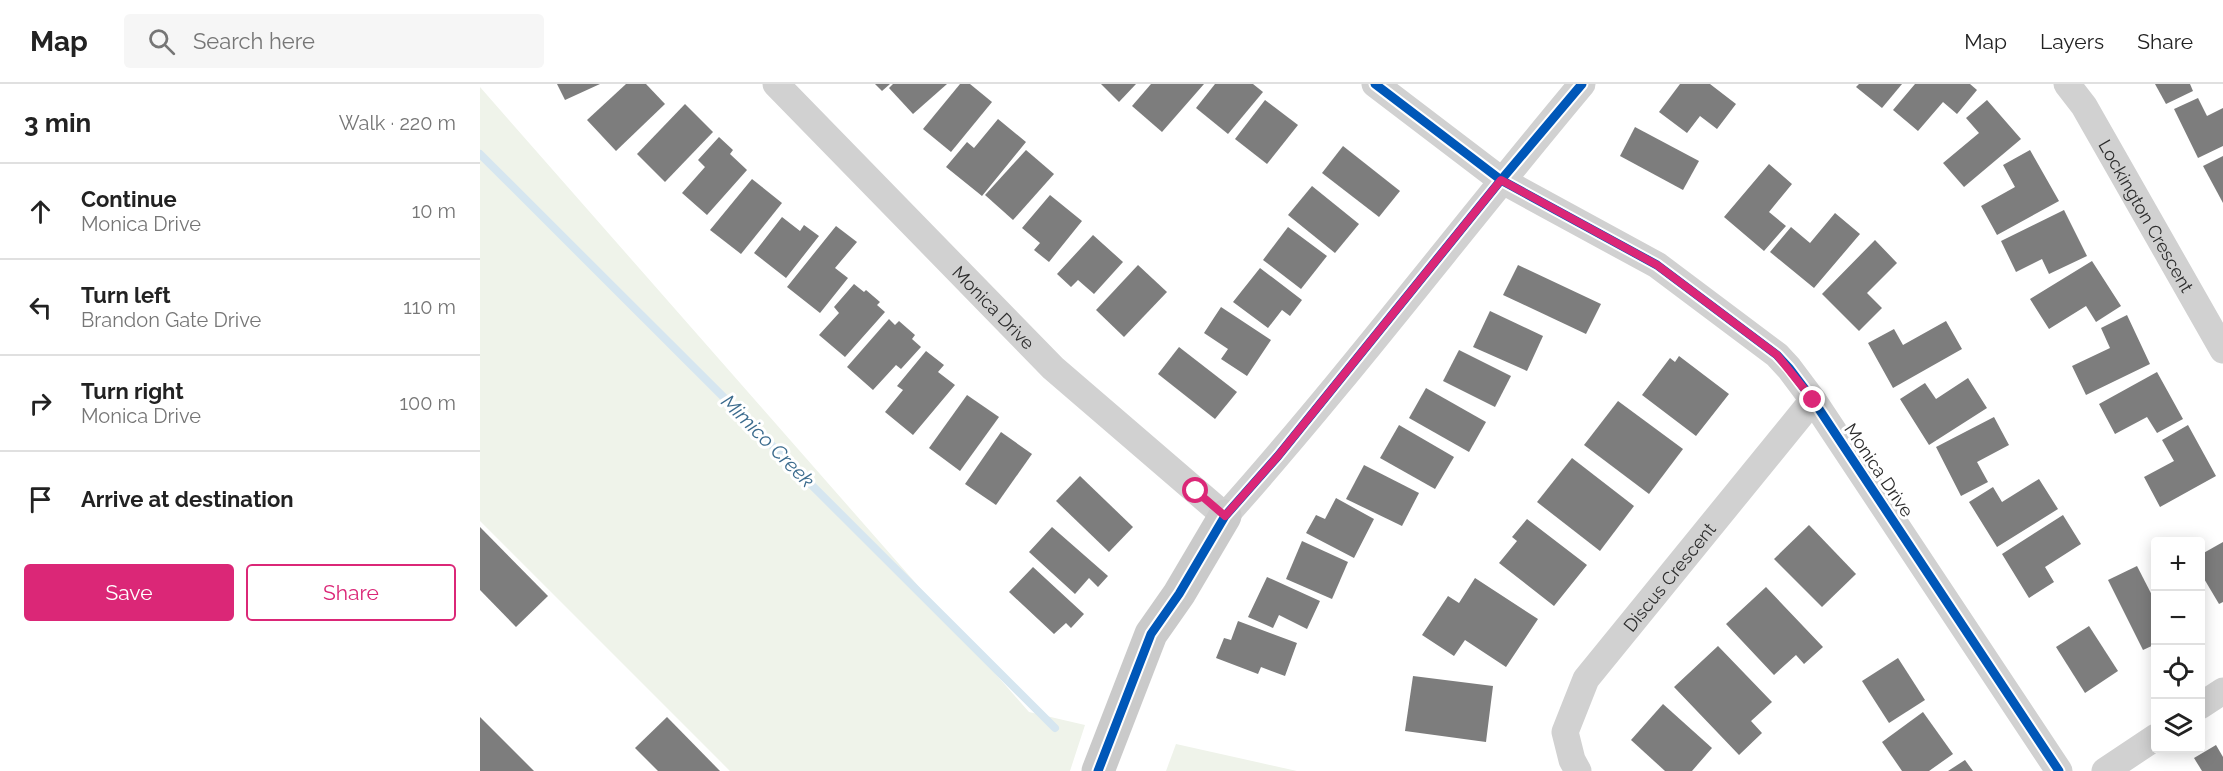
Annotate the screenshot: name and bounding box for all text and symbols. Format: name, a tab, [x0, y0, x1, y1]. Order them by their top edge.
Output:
search box	[124, 14, 544, 68]
text: Map	[30, 25, 88, 58]
icon: search	[145, 25, 178, 58]
text: Search here	[193, 28, 315, 54]
text: Map	[1964, 29, 2007, 54]
text: Layers	[2040, 29, 2104, 54]
text: Share	[2137, 29, 2193, 54]
text: 3 min	[24, 108, 91, 138]
text: Walk · 220 m	[339, 111, 456, 135]
street label: Lockington Crescent	[2095, 136, 2198, 296]
text: Continue	[81, 186, 177, 212]
icon: ahead	[24, 195, 57, 228]
text: 10 m	[412, 199, 456, 223]
text: Monica Drive	[81, 212, 201, 236]
street label: Monica Drive	[949, 261, 1039, 354]
text: Turn left	[81, 282, 171, 308]
icon: left	[24, 291, 57, 324]
text: 110 m	[403, 295, 456, 319]
text: Brandon Gate Drive	[81, 308, 261, 332]
text: Turn right	[81, 378, 184, 404]
route end	[1799, 386, 1825, 412]
icon: right	[24, 387, 57, 420]
water label: Mimico Creek	[717, 390, 820, 493]
text: 100 m	[399, 391, 456, 415]
text: Monica Drive	[81, 404, 201, 428]
street label: Monica Drive	[1840, 419, 1918, 521]
route start	[1182, 477, 1208, 503]
icon: arrive	[24, 483, 57, 516]
text: Arrive at destination	[81, 486, 294, 512]
street label: Discus Crescent	[1619, 518, 1719, 635]
map controls	[2151, 537, 2205, 753]
button: +	[2151, 537, 2205, 591]
button: Save	[24, 564, 234, 621]
button: Share	[246, 564, 456, 621]
button: −	[2151, 591, 2205, 645]
button: locate	[2151, 645, 2205, 699]
button: layers	[2151, 699, 2205, 753]

